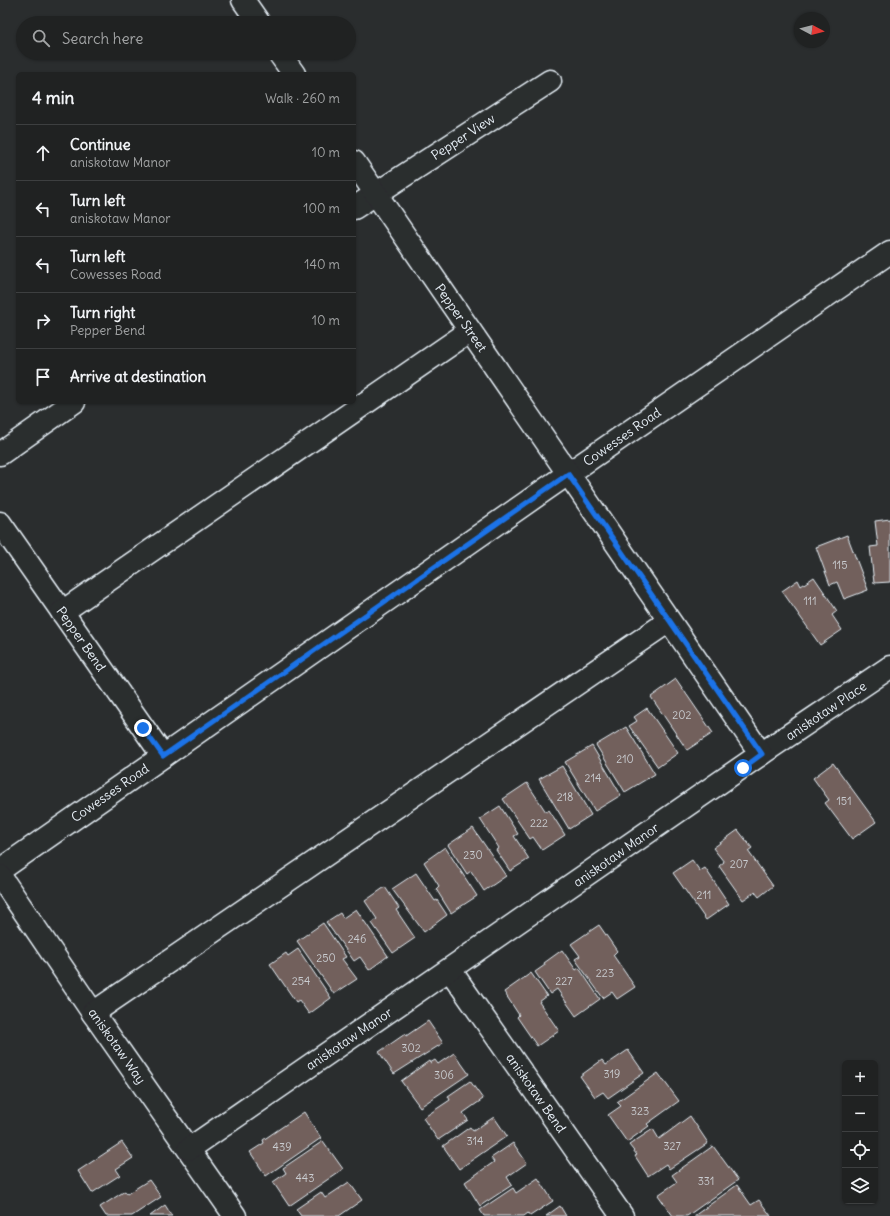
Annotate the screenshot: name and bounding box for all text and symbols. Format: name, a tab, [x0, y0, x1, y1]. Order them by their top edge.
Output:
north arrow	[794, 12, 830, 48]
search box	[16, 16, 356, 60]
icon: search	[30, 27, 52, 49]
text: Search here	[62, 29, 143, 48]
text: 4 min	[32, 87, 74, 109]
text: Walk · 260 m	[265, 90, 340, 107]
street label: Pepper View	[428, 110, 498, 164]
text: Continue	[70, 135, 131, 154]
icon: ahead	[32, 142, 54, 164]
text: 10 m	[312, 144, 340, 161]
text: aniskotaw Manor	[70, 154, 171, 171]
text: Turn left	[70, 191, 125, 210]
icon: left	[32, 198, 54, 220]
text: 100 m	[303, 200, 340, 217]
text: aniskotaw Manor	[70, 210, 171, 227]
text: Turn left	[70, 247, 125, 266]
icon: left	[32, 254, 54, 276]
text: 140 m	[304, 256, 340, 273]
text: Cowesses Road	[70, 266, 161, 283]
street label: Pepper Street	[431, 281, 491, 356]
text: Turn right	[70, 303, 135, 322]
icon: right	[32, 310, 54, 332]
text: 10 m	[312, 312, 340, 329]
text: Pepper Bend	[70, 322, 145, 339]
icon: arrive	[32, 366, 54, 388]
text: Arrive at destination	[70, 367, 206, 386]
street label: Cowesses Road	[580, 404, 665, 470]
house number: 115	[832, 558, 848, 572]
house number: 111	[803, 594, 817, 608]
street label: Pepper Bend	[52, 603, 110, 675]
street label: aniskotaw Place	[782, 678, 870, 744]
house number: 202	[672, 708, 692, 722]
route end	[134, 719, 152, 737]
house number: 210	[616, 752, 634, 766]
route start	[734, 759, 752, 777]
street label: Cowesses Road	[68, 760, 153, 826]
house number: 214	[585, 771, 601, 785]
house number: 218	[557, 790, 573, 804]
house number: 151	[836, 794, 852, 808]
house number: 222	[530, 816, 548, 830]
street label: aniskotaw Manor	[570, 819, 663, 891]
house number: 230	[463, 848, 483, 862]
house number: 207	[730, 857, 749, 871]
house number: 211	[697, 888, 711, 902]
house number: 246	[348, 932, 366, 946]
house number: 250	[316, 951, 336, 965]
house number: 223	[596, 966, 614, 980]
house number: 254	[292, 974, 310, 988]
house number: 227	[555, 974, 573, 988]
street label: aniskotaw Manor	[303, 1003, 396, 1074]
street label: aniskotaw Way	[85, 1005, 149, 1087]
house number: 302	[401, 1041, 421, 1055]
street label: aniskotaw Bend	[502, 1050, 570, 1136]
map controls	[842, 1060, 878, 1204]
button: +	[842, 1060, 878, 1096]
house number: 319	[604, 1067, 620, 1081]
house number: 306	[434, 1068, 454, 1082]
button: −	[842, 1096, 878, 1132]
house number: 323	[631, 1104, 649, 1118]
button: locate	[842, 1132, 878, 1168]
house number: 314	[467, 1134, 483, 1148]
house number: 327	[663, 1139, 681, 1153]
house number: 439	[273, 1140, 291, 1154]
button: layers	[842, 1168, 878, 1204]
house number: 443	[296, 1171, 314, 1185]
house number: 331	[698, 1174, 714, 1188]

